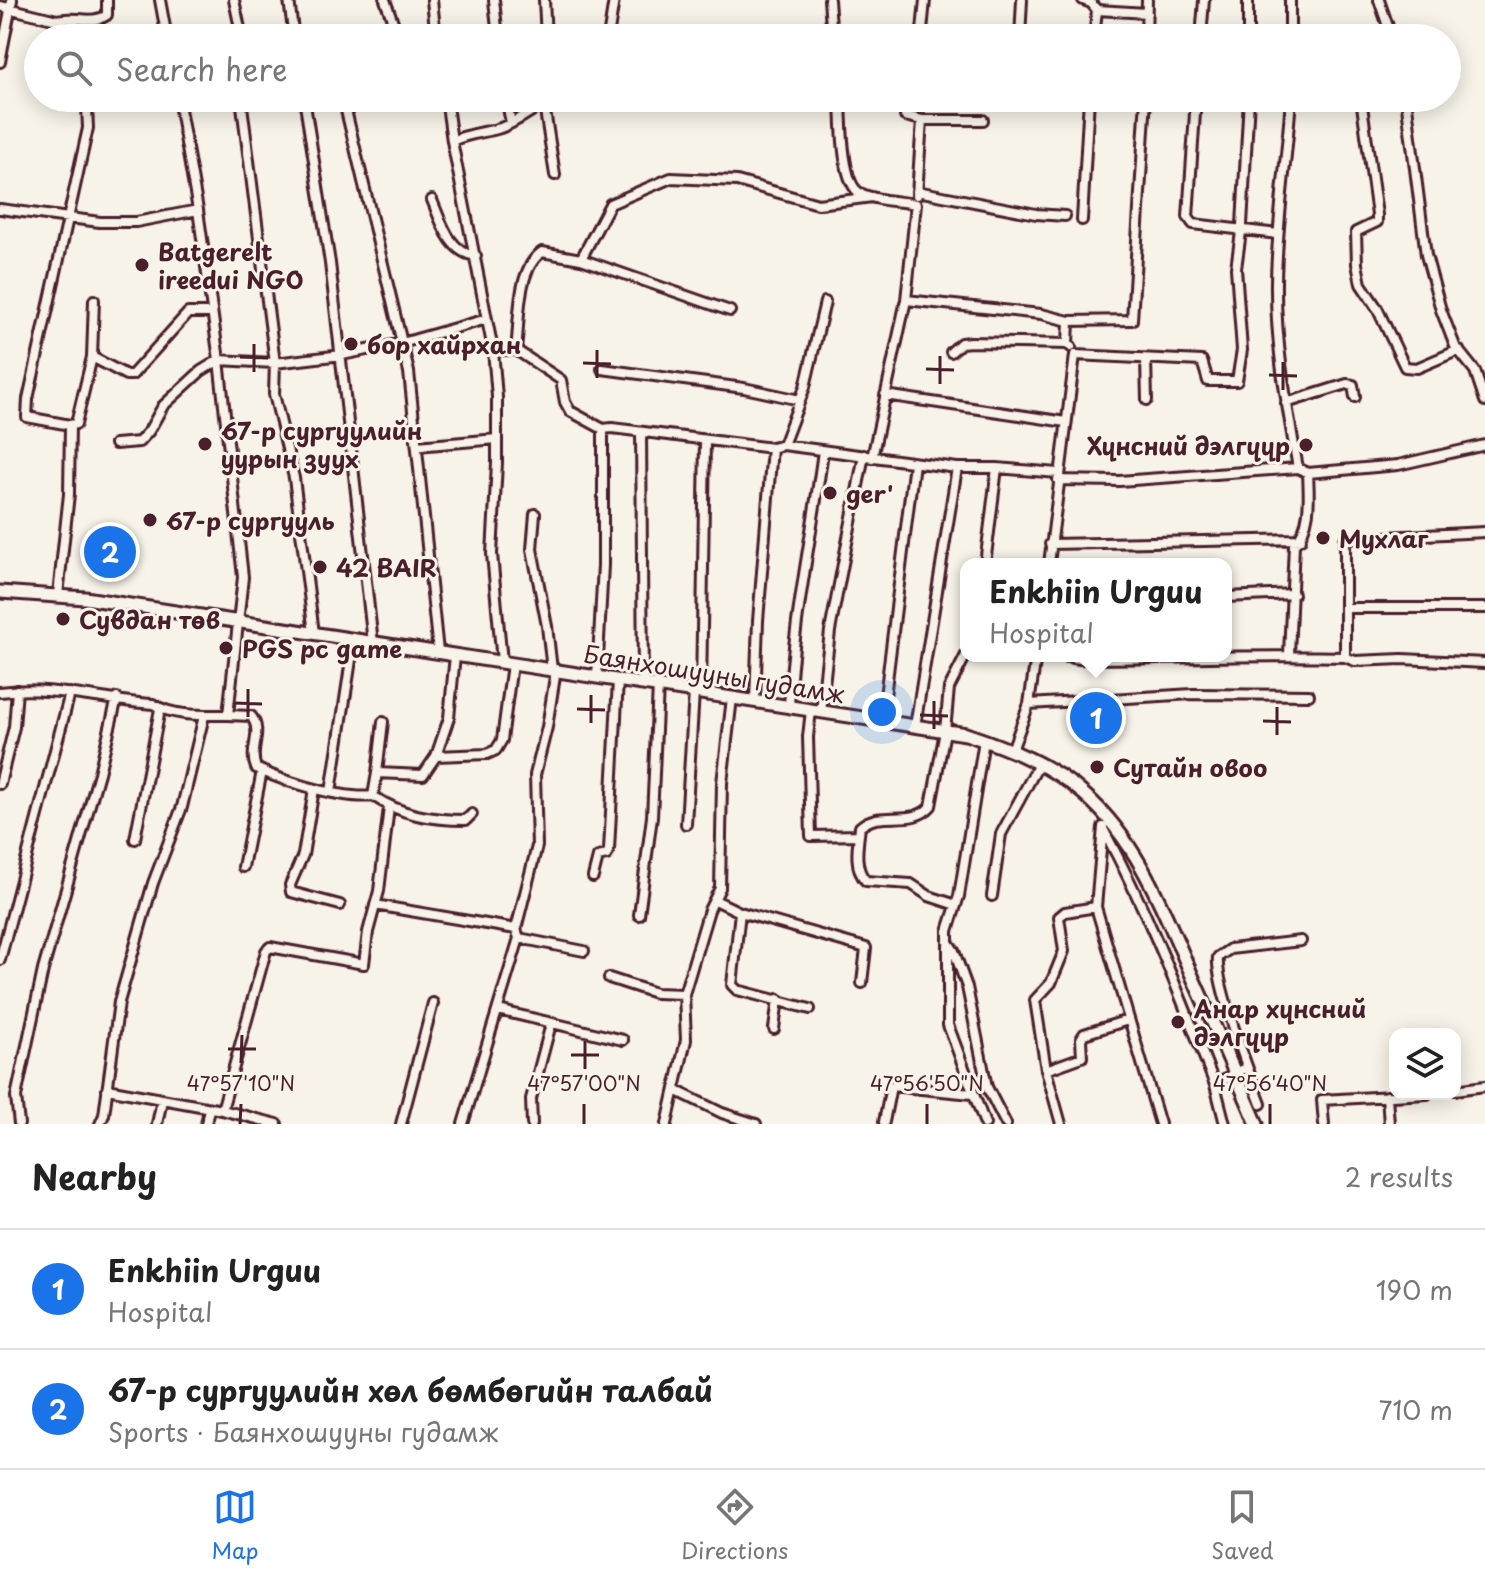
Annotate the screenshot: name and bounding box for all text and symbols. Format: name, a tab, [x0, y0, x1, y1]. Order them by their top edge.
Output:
search box	[24, 24, 1461, 112]
icon: search	[52, 46, 96, 90]
text: Search here	[116, 46, 288, 91]
place label: Batgerelt ireedui NGO	[158, 233, 304, 297]
marker: Batgerelt ireedui NGO	[133, 256, 151, 274]
place label: бор хайрхан	[367, 326, 521, 362]
marker: бор хайрхан	[342, 335, 360, 353]
place label: 67-р сургуулийн уурын зуух	[221, 412, 422, 476]
place label: Хүнсний дэлгүүр	[1087, 427, 1290, 463]
marker: 67-р сургуулийн уурын зуух	[196, 435, 214, 453]
marker: Хүнсний дэлгүүр	[1297, 436, 1315, 454]
place label: ger'	[846, 475, 893, 511]
marker: ger'	[821, 484, 839, 502]
place label: 67-р сургууль	[166, 502, 335, 538]
marker: 67-р сургууль	[141, 511, 159, 529]
place label: Мухлаг	[1339, 520, 1429, 556]
pin: 2	[84, 522, 136, 582]
marker: Мухлаг	[1314, 529, 1332, 547]
place label: 42 BAIR	[336, 549, 437, 585]
marker: 42 BAIR	[311, 558, 329, 576]
popup	[960, 558, 1232, 662]
text: Enkhiin Urguu	[989, 568, 1203, 613]
place label: Сувдан төв	[79, 601, 220, 637]
marker: Сувдан төв	[54, 610, 72, 628]
text: Hospital	[989, 613, 1094, 652]
place label: PGS pc game	[242, 630, 402, 666]
street label: Баянхошууны гудамж	[581, 635, 848, 711]
marker: PGS pc game	[217, 639, 235, 657]
pin: 1	[1070, 688, 1122, 748]
your location	[862, 692, 902, 732]
place label: Сутайн овоо	[1113, 749, 1267, 785]
marker: Сутайн овоо	[1088, 758, 1106, 776]
place label: Анар хүнсний дэлгүүр	[1193, 990, 1366, 1054]
marker: Анар хүнсний дэлгүүр	[1169, 1013, 1187, 1031]
map controls	[1389, 1028, 1461, 1100]
button: layers	[1389, 1028, 1461, 1100]
text: 47°57'10"N	[187, 1068, 295, 1098]
text: 47°57'00"N	[527, 1068, 641, 1098]
text: 47°56'50"N	[870, 1068, 984, 1098]
text: 47°56'40"N	[1213, 1068, 1327, 1098]
text: Nearby	[32, 1150, 157, 1202]
text: 2 results	[1345, 1157, 1453, 1196]
text: Enkhiin Urguu	[108, 1247, 321, 1292]
text: 1	[52, 1270, 64, 1309]
text: 190 m	[1376, 1270, 1453, 1309]
text: Hospital	[108, 1292, 212, 1331]
text: 67-р сургуулийн хөл бөмбөгийн талбай	[108, 1367, 713, 1412]
text: 2	[49, 1390, 67, 1429]
text: 710 m	[1379, 1390, 1453, 1429]
text: Sports · Баянхошууны гудамж	[108, 1412, 498, 1451]
tab: Map	[211, 1485, 258, 1566]
tab: Directions	[681, 1485, 788, 1566]
tab: Saved	[1211, 1485, 1274, 1566]

